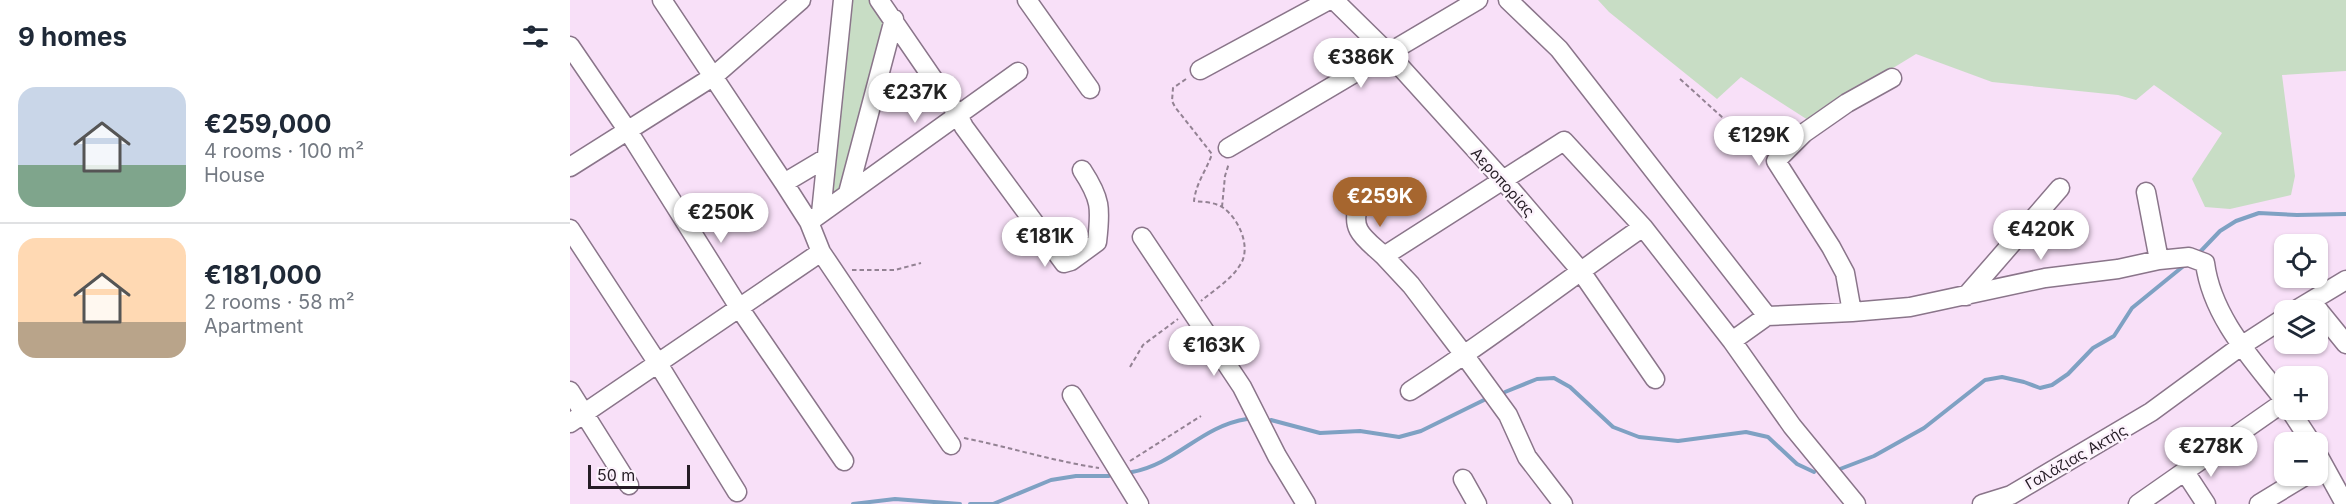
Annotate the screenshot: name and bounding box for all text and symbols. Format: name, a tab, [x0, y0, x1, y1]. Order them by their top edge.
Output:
icon: filters	[519, 20, 552, 53]
text: 9 homes	[18, 21, 127, 52]
pin: €386K	[1319, 38, 1403, 89]
text: €386K	[1328, 45, 1395, 69]
pin: €237K	[873, 73, 957, 124]
text: €237K	[882, 80, 948, 104]
text: €259,000	[204, 108, 331, 139]
icon: home	[66, 111, 138, 183]
pin: €129K	[1717, 116, 1801, 167]
text: €129K	[1728, 123, 1790, 147]
text: 4 rooms · 100 m²	[204, 139, 364, 163]
street label: Αεροπορίας	[1467, 144, 1539, 220]
text: House	[204, 163, 265, 187]
pin: €259K	[1338, 177, 1422, 228]
text: €259K	[1347, 184, 1413, 208]
pin: €250K	[679, 193, 763, 244]
text: €250K	[688, 200, 754, 224]
pin: €420K	[1999, 210, 2083, 261]
pin: €181K	[1003, 217, 1087, 268]
text: €420K	[2007, 217, 2075, 241]
text: €181K	[1016, 224, 1074, 248]
map controls	[2274, 234, 2328, 486]
button: locate	[2274, 234, 2328, 288]
text: €181,000	[204, 259, 322, 290]
icon: home	[66, 262, 138, 334]
text: 2 rooms · 58 m²	[204, 290, 355, 314]
button: layers	[2274, 300, 2328, 354]
text: Apartment	[204, 314, 303, 338]
pin: €163K	[1172, 326, 1256, 377]
text: €163K	[1183, 333, 1245, 357]
button: +	[2274, 366, 2328, 420]
street label: Γαλάζιας Ακτής	[2022, 420, 2130, 494]
pin: €278K	[2169, 427, 2253, 478]
button: −	[2274, 432, 2328, 486]
text: €278K	[2178, 434, 2244, 458]
scale bar	[588, 462, 690, 490]
text: 50 m	[597, 465, 635, 485]

